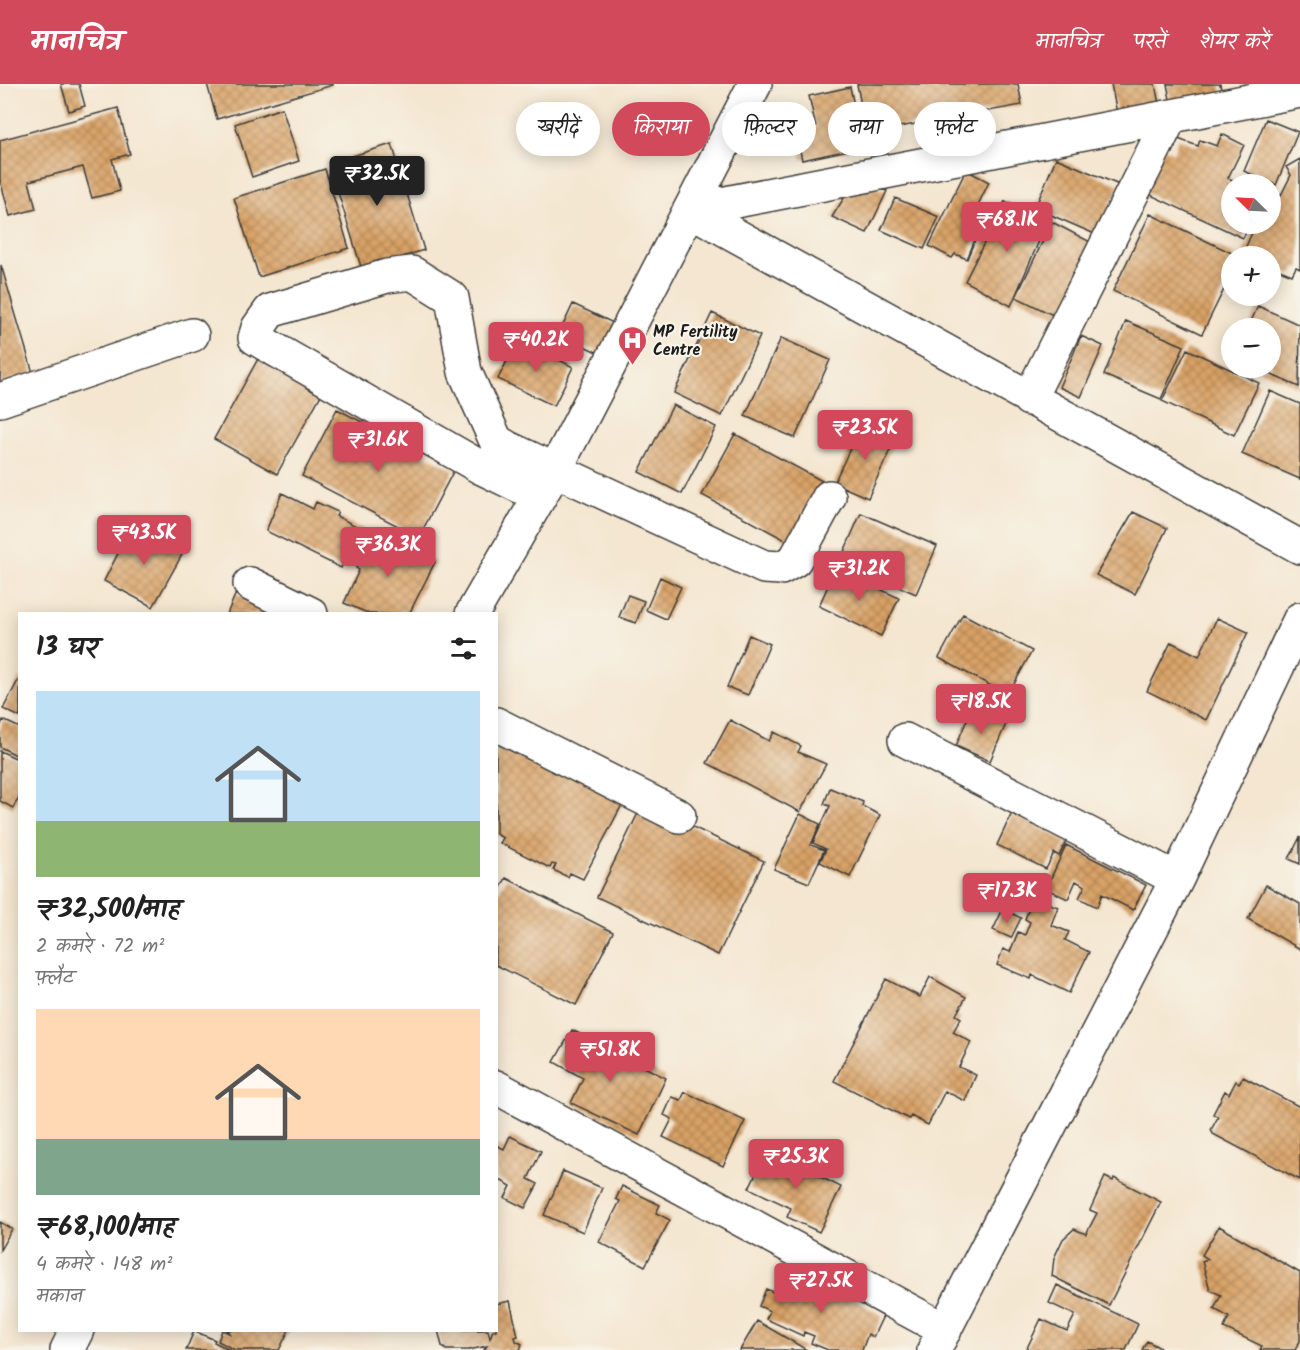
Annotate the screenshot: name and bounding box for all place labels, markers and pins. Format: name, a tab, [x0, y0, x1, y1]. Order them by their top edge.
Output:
pin: ₹32.5K	[328, 156, 426, 207]
pin: ₹68.1K	[958, 202, 1056, 253]
place label: MP Fertility Centre	[653, 320, 738, 363]
pin: ₹40.2K	[487, 322, 585, 373]
hospital icon: MP Fertility Centre	[616, 324, 648, 366]
pin: ₹23.5K	[816, 410, 914, 461]
pin: ₹31.6K	[329, 422, 427, 473]
pin: ₹43.5K	[95, 515, 193, 566]
pin: ₹36.3K	[339, 527, 437, 578]
pin: ₹31.2K	[810, 551, 908, 602]
pin: ₹18.5K	[932, 684, 1030, 735]
pin: ₹17.3K	[958, 873, 1056, 924]
pin: ₹51.8K	[561, 1032, 659, 1083]
pin: ₹25.3K	[747, 1139, 845, 1190]
pin: ₹27.5K	[772, 1263, 870, 1314]

